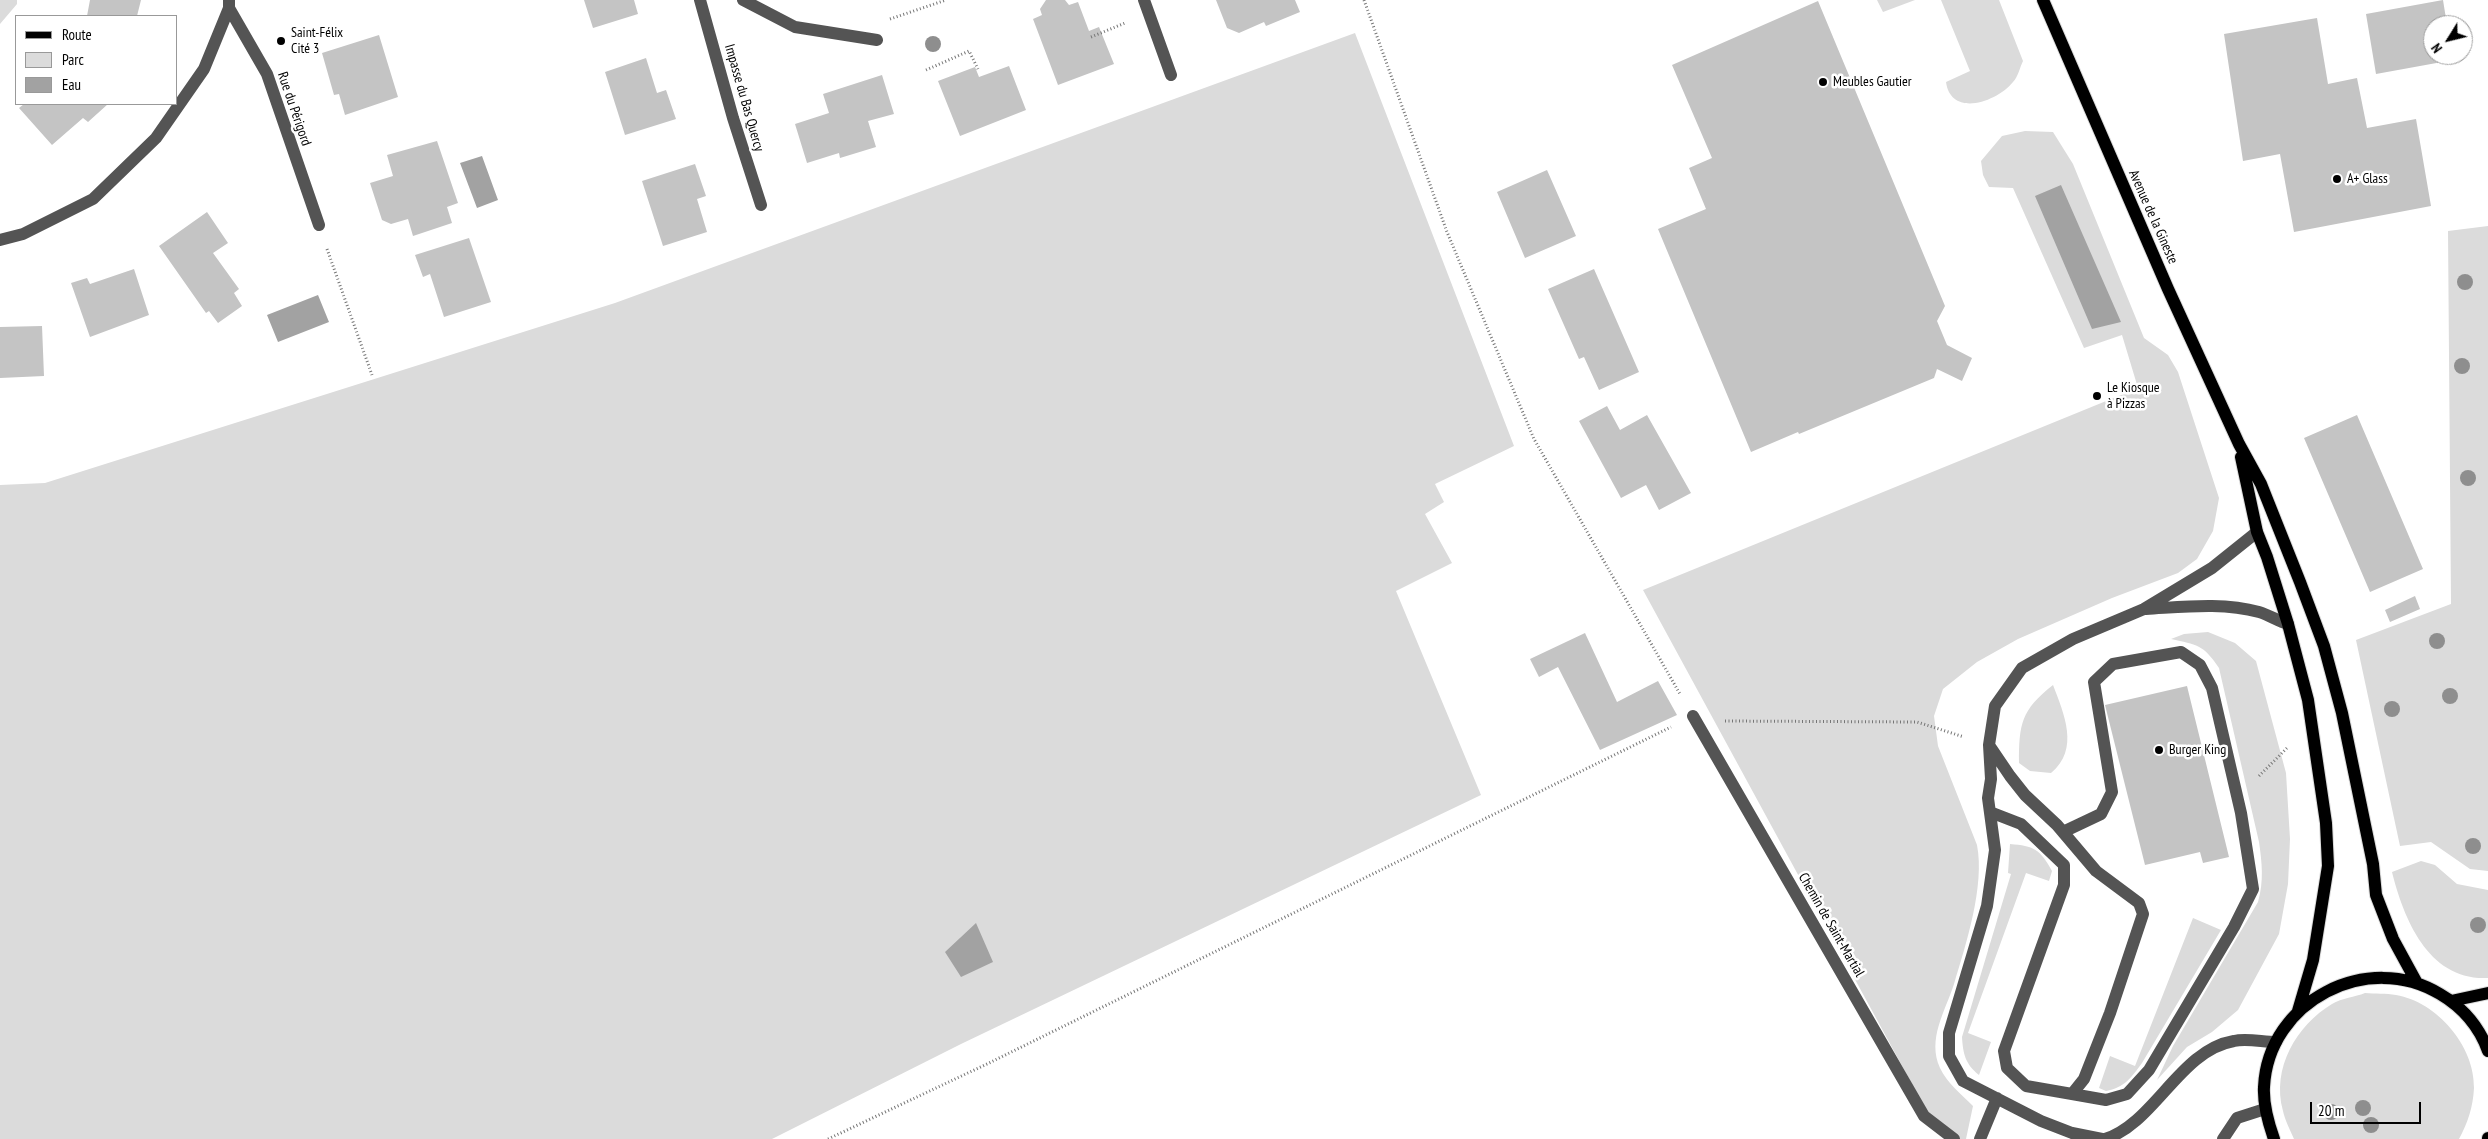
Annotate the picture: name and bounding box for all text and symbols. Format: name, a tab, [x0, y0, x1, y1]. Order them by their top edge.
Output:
legend	[15, 15, 178, 105]
north arrow	[2423, 15, 2473, 65]
text: Route	[62, 25, 92, 44]
place label: Saint-Félix Cité 3	[291, 25, 343, 58]
marker: Saint-Félix Cité 3	[275, 35, 287, 47]
text: N	[2427, 40, 2446, 57]
street label: Impasse du Bas Quercy	[721, 42, 767, 154]
text: Parc	[62, 50, 84, 69]
street label: Rue du Périgord	[273, 70, 315, 148]
place label: Meubles Gautier	[1833, 74, 1912, 90]
text: Eau	[62, 75, 81, 94]
marker: Meubles Gautier	[1817, 76, 1829, 88]
street label: Avenue de la Gineste	[2125, 167, 2181, 267]
place label: A+ Glass	[2347, 171, 2388, 187]
marker: A+ Glass	[2331, 173, 2343, 185]
place label: Le Kiosque à Pizzas	[2107, 380, 2160, 412]
marker: Le Kiosque à Pizzas	[2091, 390, 2103, 402]
place label: Burger King	[2169, 742, 2226, 758]
marker: Burger King	[2153, 744, 2165, 756]
street label: Chemin de Saint-Martial	[1794, 870, 1868, 980]
scale bar	[2313, 1092, 2424, 1124]
text: 20 m	[2318, 1101, 2344, 1120]

